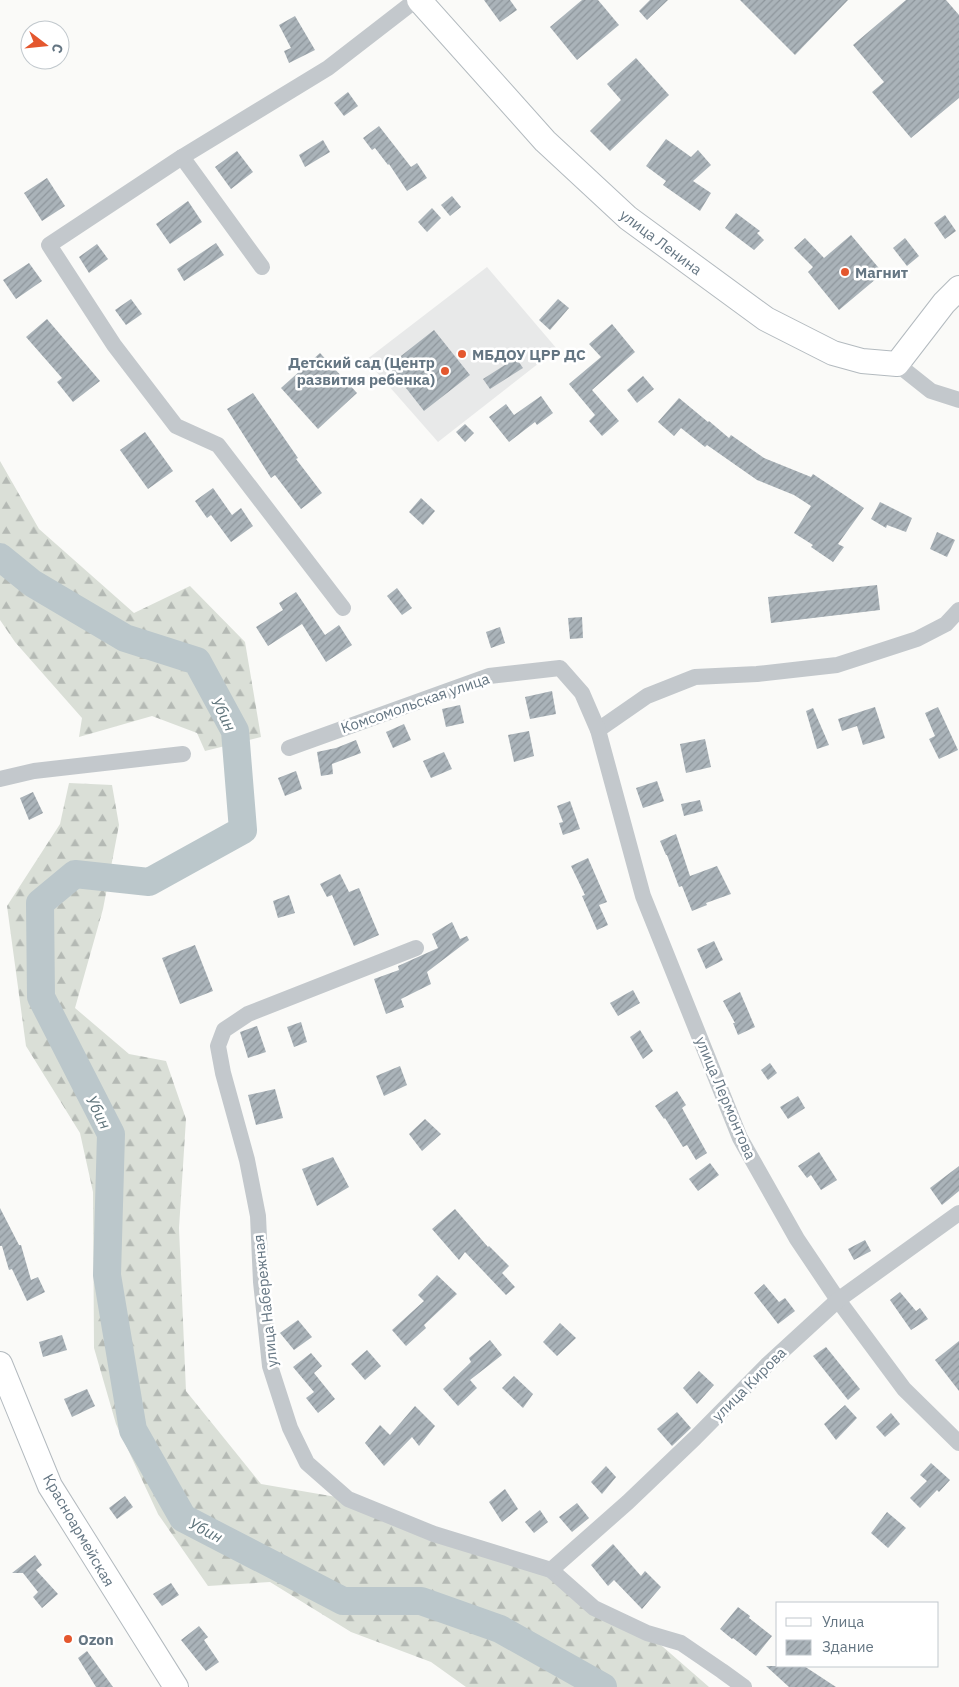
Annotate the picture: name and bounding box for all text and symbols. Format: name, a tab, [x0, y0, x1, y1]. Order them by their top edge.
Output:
north arrow	[20, 20, 70, 70]
text: С	[48, 42, 67, 55]
street label: улица Ленина	[616, 205, 706, 279]
place label: Магнит	[855, 263, 909, 282]
marker: Магнит	[839, 266, 851, 278]
place label: МБДОУ ЦРР ДС	[472, 345, 586, 364]
marker: МБДОУ ЦРР ДС	[456, 348, 468, 360]
place label: Детский сад (Центр развития ребенка)	[288, 353, 435, 389]
marker: Детский сад (Центр развития ребенка)	[439, 365, 451, 377]
street label: Комсомольская улица	[338, 669, 492, 737]
water label: Убин	[207, 694, 241, 734]
street label: улица Лермонтова	[692, 1034, 760, 1162]
water label: Убин	[82, 1092, 116, 1132]
street label: улица Набережная	[249, 1234, 281, 1368]
street label: улица Кирова	[708, 1343, 790, 1425]
street label: Красноармейская	[39, 1470, 119, 1590]
water label: Убин	[186, 1513, 226, 1547]
legend	[776, 1602, 939, 1667]
text: Улица	[822, 1612, 864, 1631]
place label: Ozon	[78, 1630, 114, 1649]
marker: Ozon	[62, 1633, 74, 1645]
text: Здание	[822, 1637, 874, 1656]

